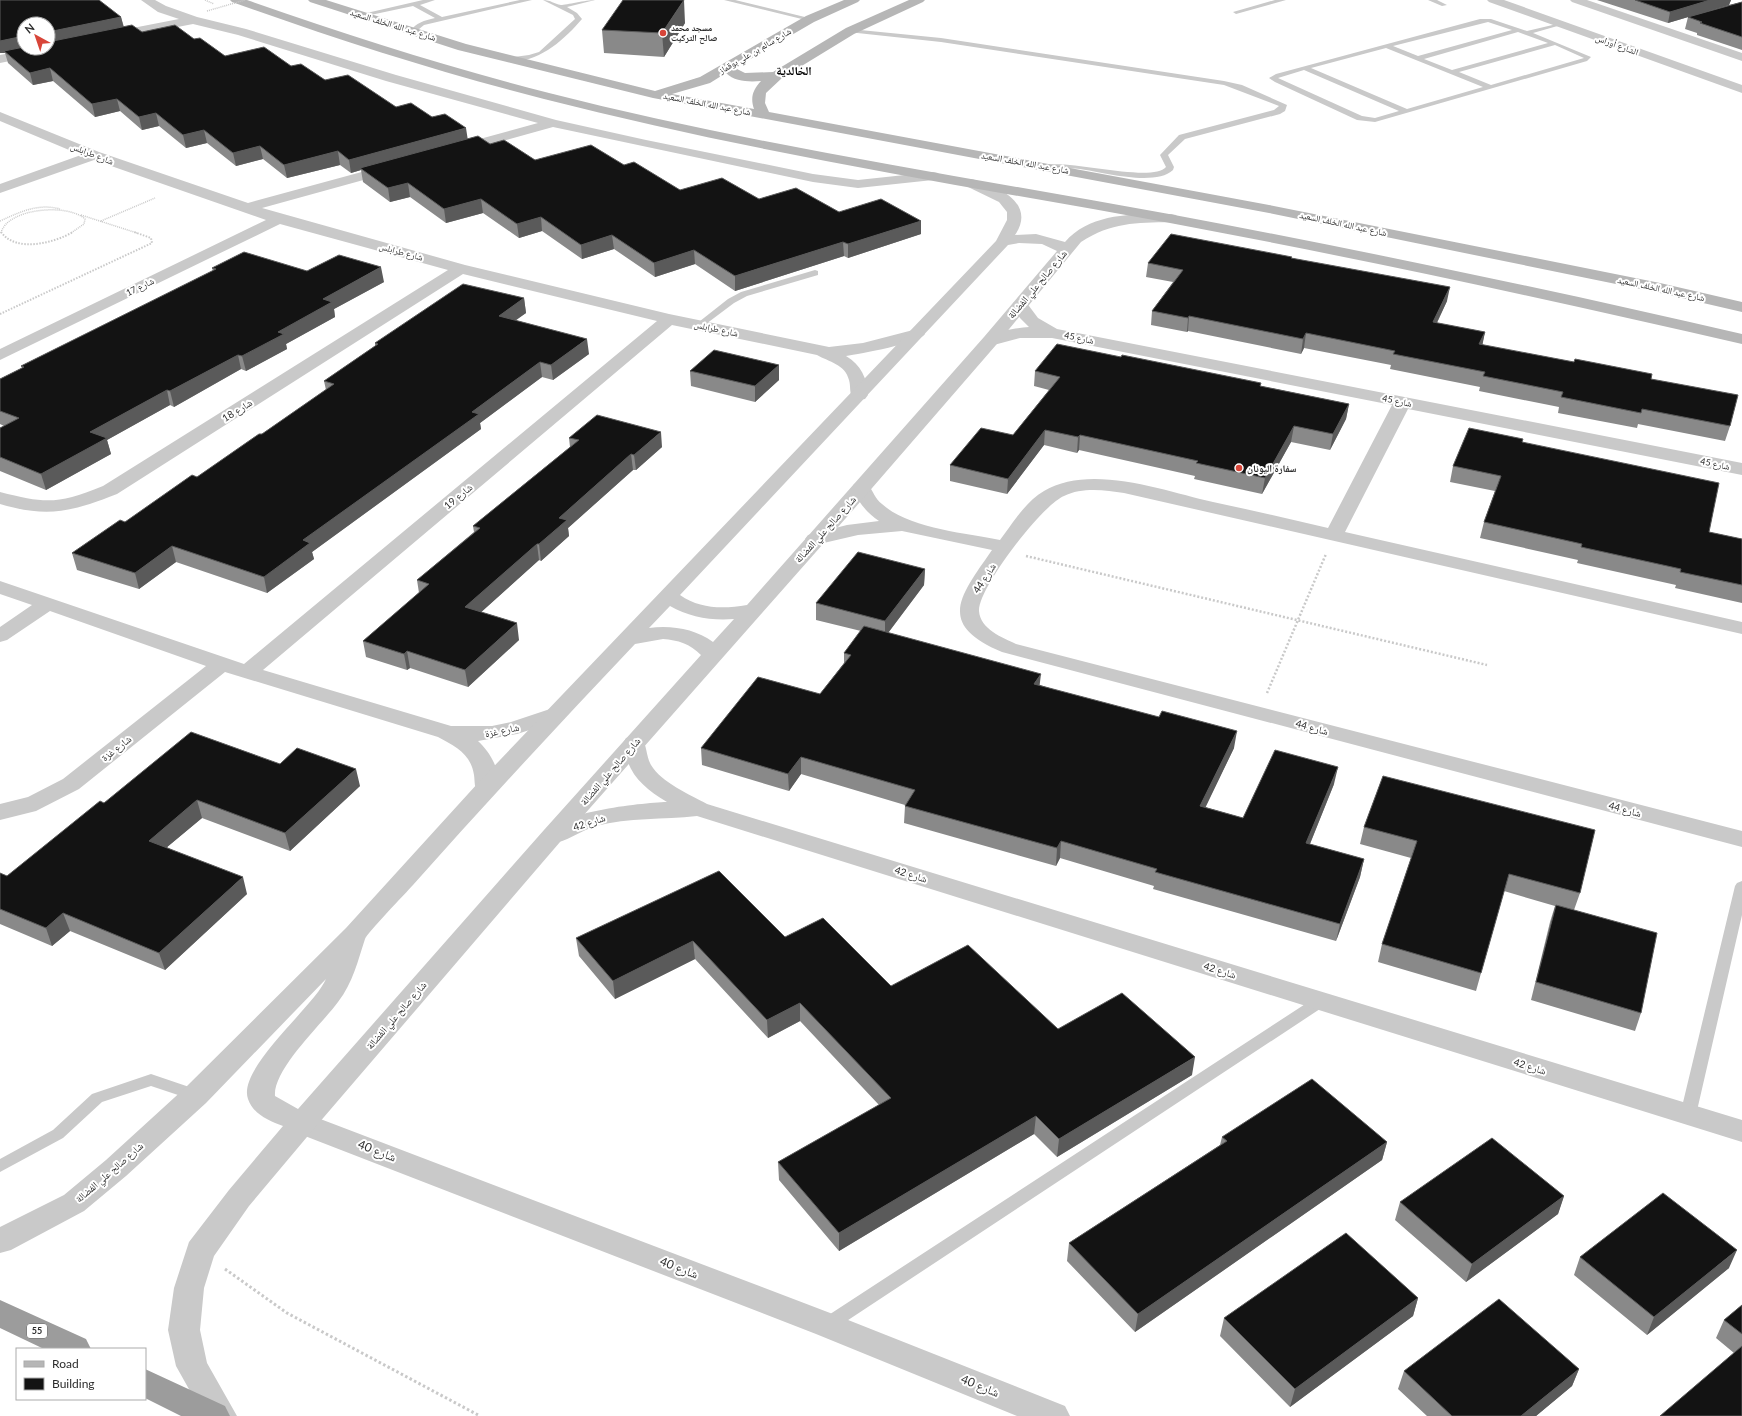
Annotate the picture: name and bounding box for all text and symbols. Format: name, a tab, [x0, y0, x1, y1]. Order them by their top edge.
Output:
street label: شارع عبد الله الخلف السعيد	[349, 6, 437, 44]
north arrow	[16, 16, 56, 56]
text: N	[22, 20, 37, 36]
place label: مسجد محمد صالح التركيت	[671, 22, 717, 45]
street label: شارع سالم بن علي بوقماز	[716, 25, 794, 78]
marker: مسجد محمد صالح التركيت	[658, 28, 668, 38]
street label: الشارع أوراس	[1594, 32, 1640, 58]
district label: الخالدية	[776, 63, 812, 78]
street label: شارع عبد الله الخلف السعيد	[662, 90, 752, 118]
street label: شارع طرابلس	[69, 140, 115, 168]
street label: شارع عبد الله الخلف السعيد	[980, 149, 1070, 177]
street label: شارع عبد الله الخلف السعيد	[1298, 209, 1388, 239]
street label: شارع طرابلس	[378, 240, 424, 264]
street label: شارع صالح علي الفضالة	[1005, 247, 1071, 322]
street label: شارع عبد الله الخلف السعيد	[1616, 274, 1706, 304]
street label: شارع 17	[124, 275, 156, 299]
street label: شارع طرابلس	[693, 318, 739, 340]
street label: شارع 45	[1063, 329, 1095, 347]
street label: شارع 45	[1381, 392, 1413, 410]
street label: شارع 18	[220, 396, 255, 425]
street label: شارع 45	[1699, 455, 1731, 473]
place label: سفارة اليونان	[1247, 462, 1297, 475]
marker: سفارة اليونان	[1234, 463, 1244, 473]
street label: شارع 19	[441, 480, 476, 512]
street label: شارع صالح علي الفضالة	[792, 493, 860, 567]
street label: شارع 44	[970, 560, 999, 596]
street label: شارع 44	[1294, 717, 1330, 738]
street label: شارع غزة	[484, 721, 521, 740]
street label: شارع غزة	[99, 732, 134, 764]
street label: شارع صالح علي الفضالة	[577, 734, 645, 809]
street label: شارع 44	[1607, 799, 1643, 820]
street label: شارع 42	[571, 811, 607, 834]
street label: شارع 42	[893, 863, 929, 886]
street label: شارع 42	[1202, 959, 1238, 982]
street label: شارع صالح علي الفضالة	[363, 978, 431, 1053]
street label: شارع 42	[1512, 1055, 1548, 1078]
street label: شارع 40	[356, 1136, 399, 1166]
street label: شارع صالح علي الفضالة	[73, 1139, 147, 1207]
street label: شارع 40	[658, 1253, 701, 1283]
road number: 55	[27, 1324, 47, 1338]
legend	[16, 1348, 146, 1400]
text: Road	[52, 1356, 79, 1371]
street label: شارع 40	[959, 1371, 1002, 1401]
text: Building	[52, 1376, 95, 1391]

